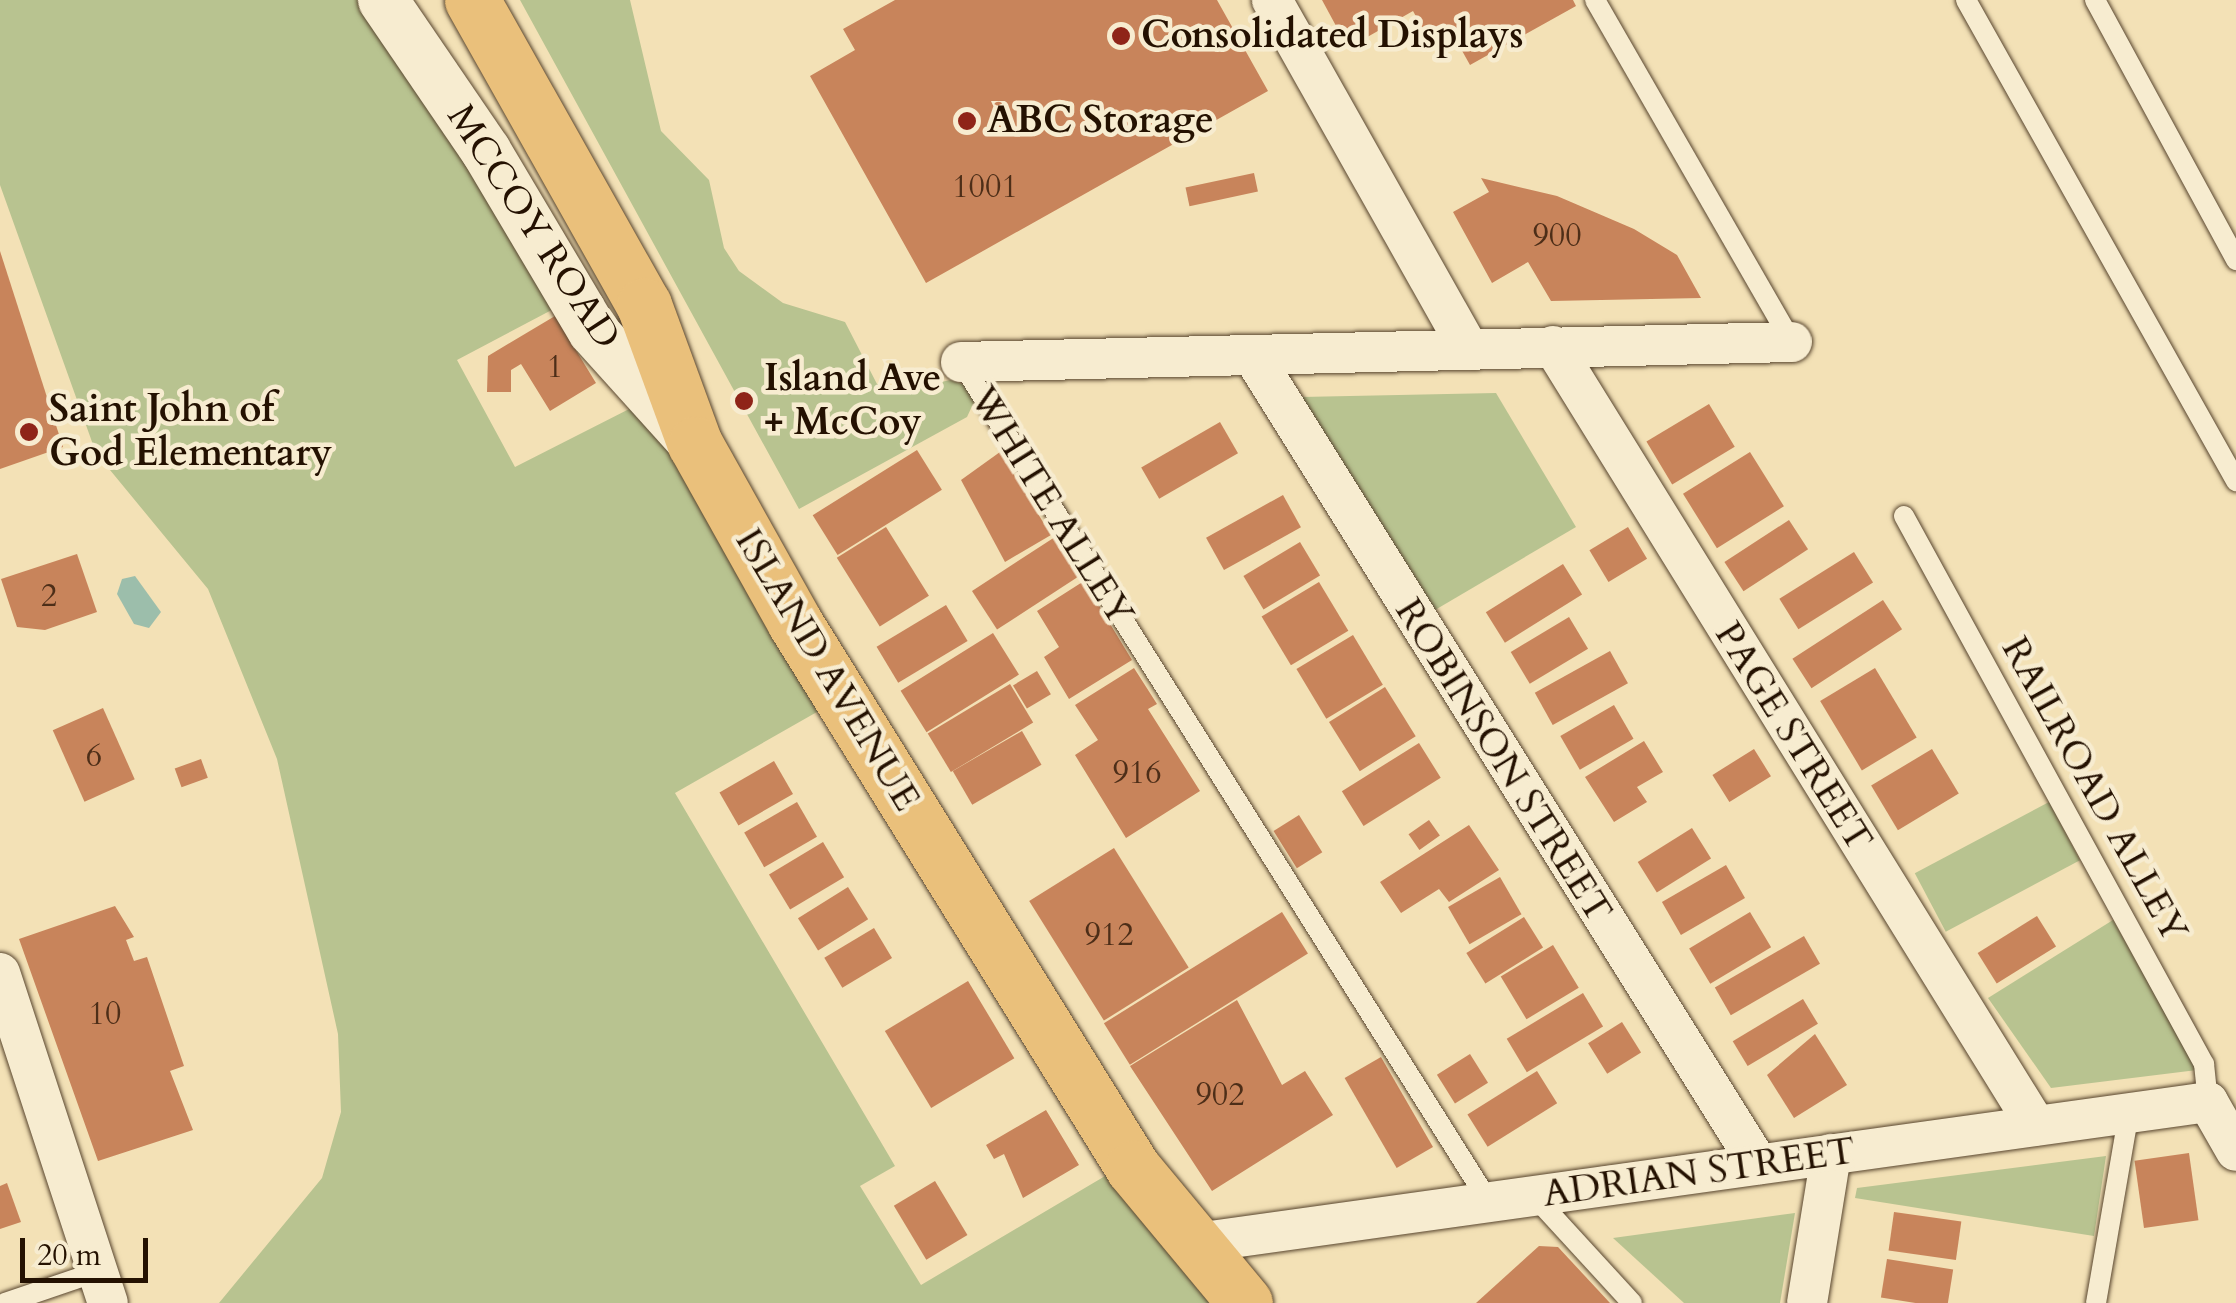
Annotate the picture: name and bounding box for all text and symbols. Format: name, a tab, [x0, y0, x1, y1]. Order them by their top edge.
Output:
place label: Consolidated Displays	[1141, 13, 1523, 59]
marker: Consolidated Displays	[1110, 25, 1132, 47]
street label: MCCOY ROAD	[437, 96, 629, 358]
place label: ABC Storage	[987, 98, 1214, 144]
marker: ABC Storage	[956, 110, 978, 132]
house number: 1001	[952, 168, 1018, 206]
house number: 900	[1532, 217, 1582, 255]
house number: 1	[547, 348, 563, 386]
place label: Island Ave + McCoy	[764, 356, 941, 446]
street label: WHITE ALLEY	[959, 378, 1143, 634]
place label: Saint John of God Elementary	[49, 387, 332, 476]
marker: Island Ave + McCoy	[733, 390, 755, 412]
marker: Saint John of God Elementary	[18, 421, 40, 443]
street label: ISLAND AVENUE	[725, 521, 929, 819]
house number: 2	[41, 577, 57, 615]
street label: ROBINSON STREET	[1385, 591, 1621, 931]
street label: PAGE STREET	[1704, 614, 1882, 860]
street label: RAILROAD ALLEY	[1991, 630, 2197, 950]
house number: 6	[86, 737, 102, 775]
house number: 916	[1112, 754, 1162, 792]
house number: 912	[1084, 916, 1134, 954]
house number: 10	[89, 995, 121, 1033]
house number: 902	[1195, 1076, 1245, 1114]
street label: ADRIAN STREET	[1540, 1129, 1858, 1217]
scale bar	[25, 1218, 152, 1280]
text: 20 m	[37, 1235, 101, 1276]

